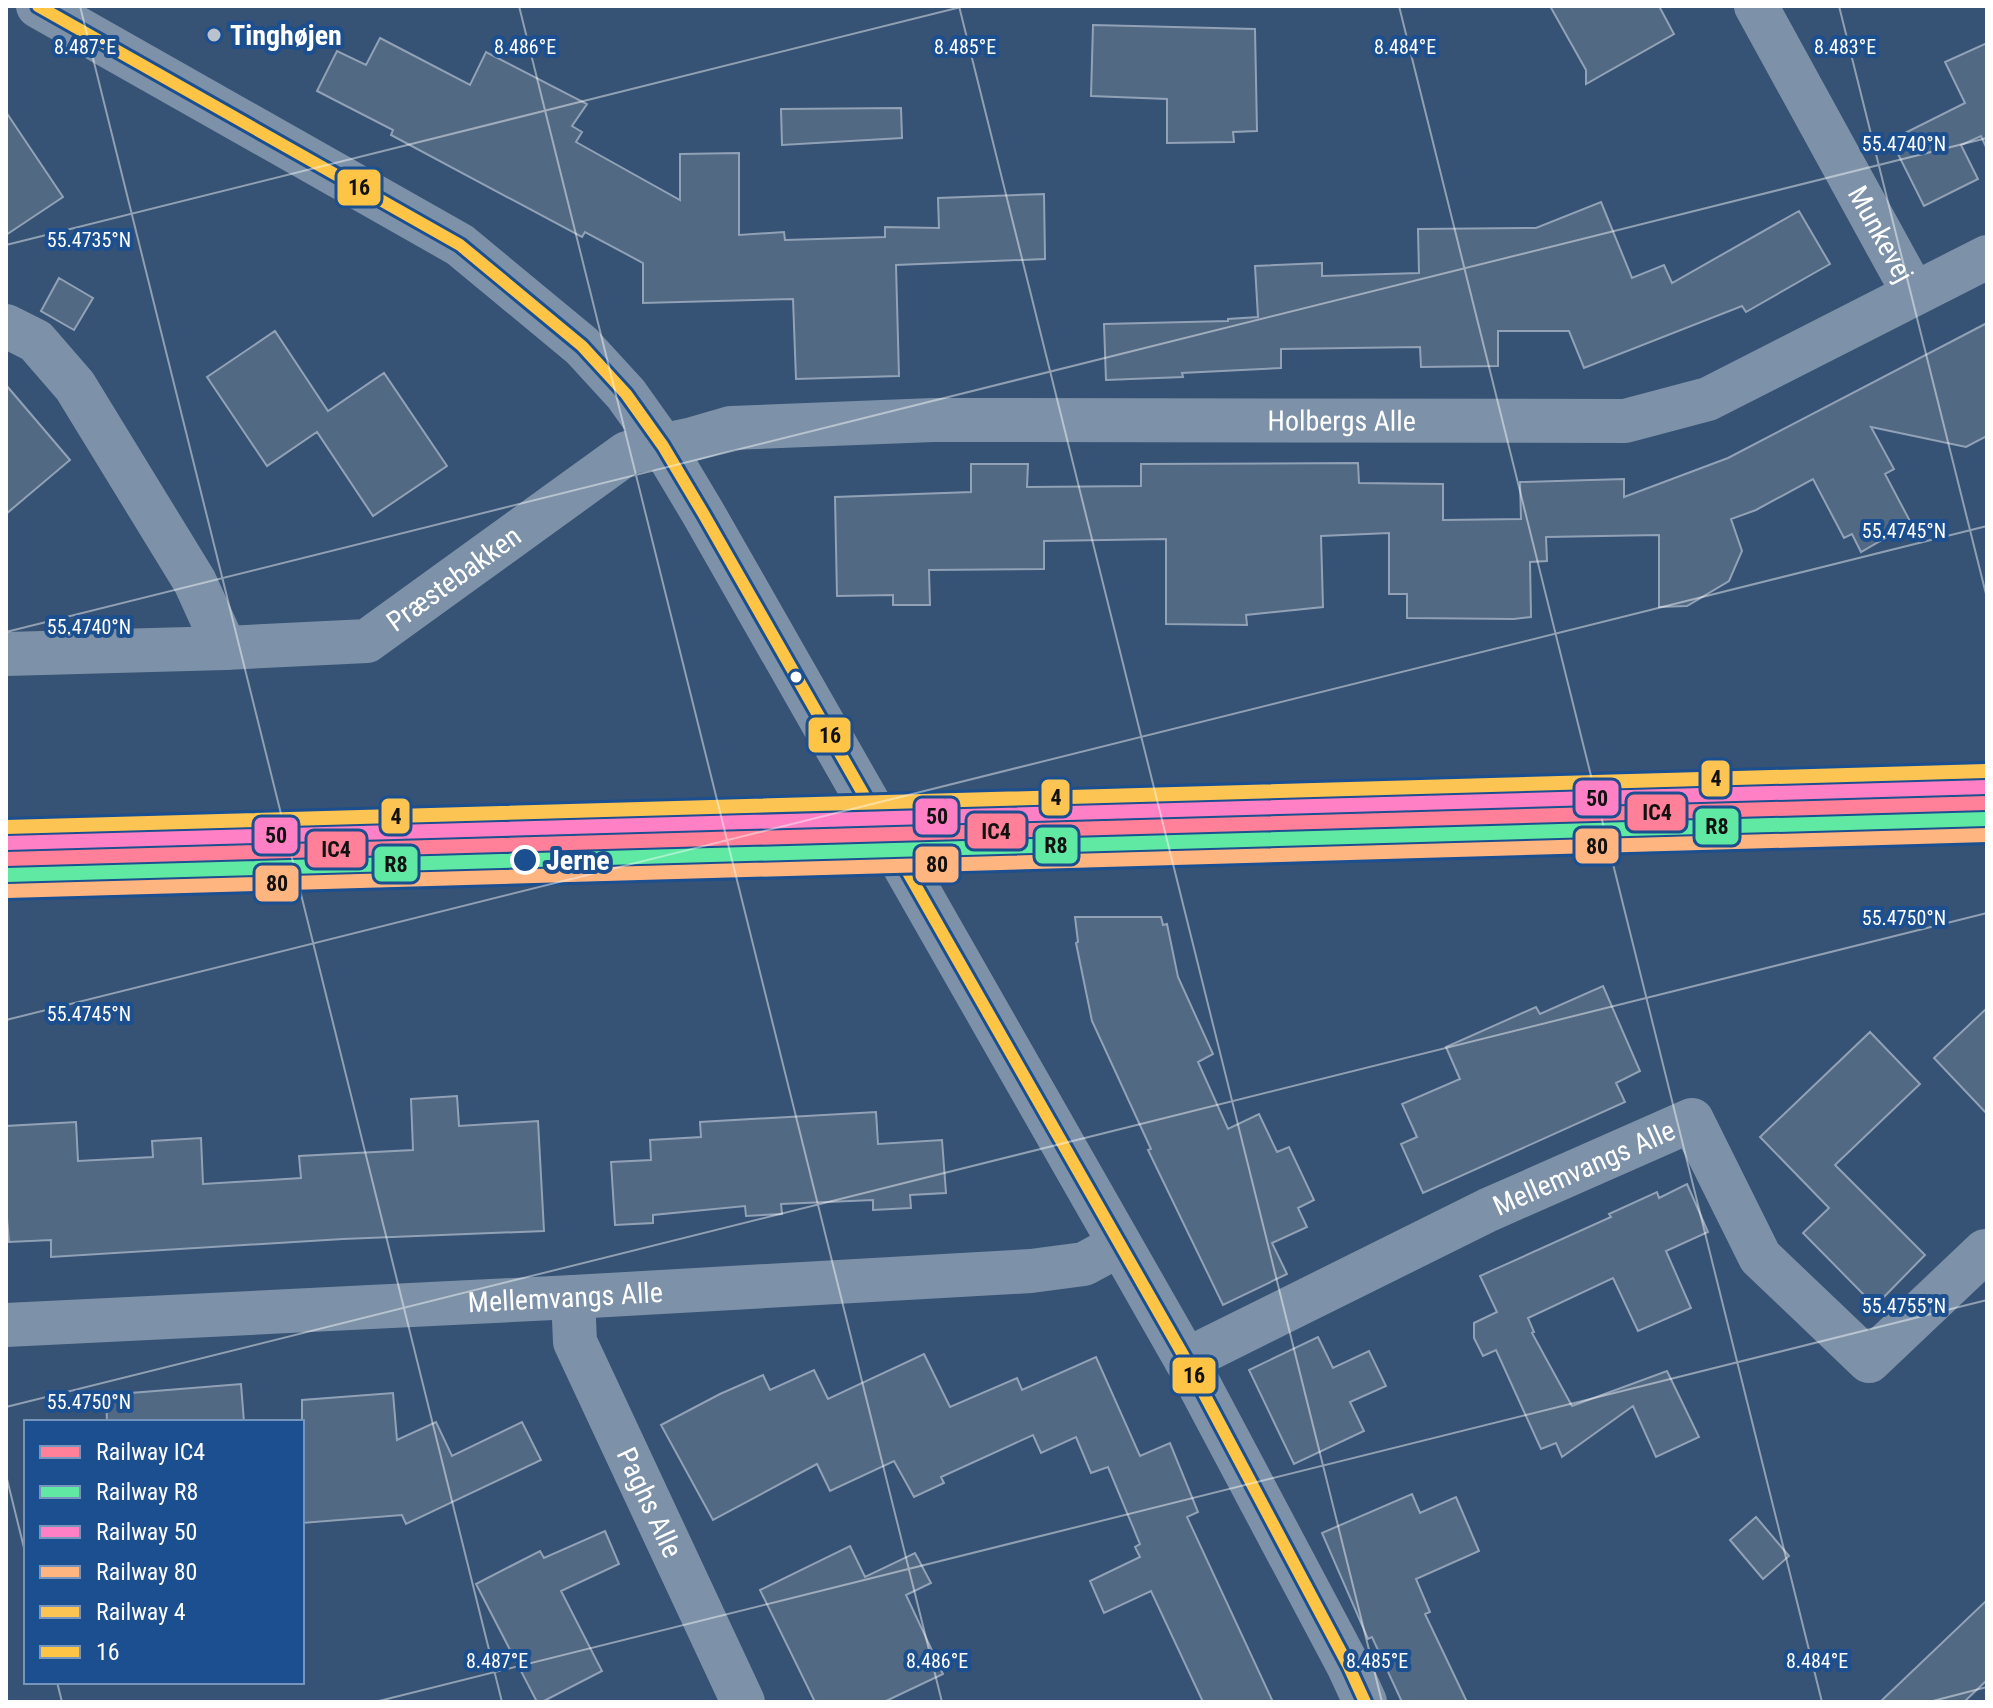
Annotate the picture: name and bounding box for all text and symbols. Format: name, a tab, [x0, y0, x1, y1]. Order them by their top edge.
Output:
place label: Tinghøjen	[230, 19, 342, 52]
marker: Tinghøjen	[205, 26, 223, 44]
text: 8.487°E	[54, 35, 116, 59]
text: 8.486°E	[494, 35, 556, 59]
text: 8.485°E	[934, 35, 996, 59]
text: 8.484°E	[1374, 35, 1436, 59]
text: 8.483°E	[1814, 35, 1876, 59]
text: 55.4740°N	[1862, 132, 1946, 156]
line badge: 16	[336, 168, 382, 207]
text: 16	[348, 175, 370, 200]
street label: Munkevej	[1841, 180, 1921, 288]
text: 55.4735°N	[47, 228, 131, 252]
street label: Holbergs Alle	[1268, 404, 1416, 437]
street label: Præstebakken	[380, 519, 527, 638]
text: 55.4745°N	[1862, 519, 1946, 543]
text: 55.4740°N	[47, 615, 131, 639]
unlabelled marker	[788, 669, 804, 685]
line badge: 16	[807, 716, 852, 754]
text: 16	[819, 723, 841, 748]
line badge: 4	[1700, 759, 1731, 798]
text: 4	[1710, 766, 1722, 791]
line badge: 4	[1040, 778, 1071, 817]
line badge: 50	[1574, 779, 1620, 817]
text: 4	[1050, 785, 1062, 810]
text: 50	[1586, 786, 1608, 811]
line badge: IC4	[1626, 793, 1687, 832]
line badge: 4	[380, 797, 411, 835]
line badge: 50	[914, 797, 959, 836]
text: IC4	[1642, 800, 1672, 825]
text: 4	[390, 804, 402, 829]
text: 50	[926, 804, 948, 829]
line badge: R8	[1694, 807, 1740, 846]
line badge: IC4	[966, 812, 1027, 850]
text: R8	[1705, 814, 1729, 839]
line badge: 50	[253, 816, 299, 855]
text: IC4	[981, 819, 1011, 844]
text: 50	[265, 823, 287, 848]
line badge: R8	[1034, 826, 1079, 865]
line badge: 80	[1574, 827, 1620, 865]
line badge: IC4	[306, 830, 367, 869]
text: R8	[1044, 833, 1068, 858]
text: 80	[1586, 834, 1608, 859]
text: IC4	[321, 837, 351, 862]
place label: Jerne	[546, 844, 610, 877]
line badge: R8	[373, 845, 419, 883]
line badge: 80	[914, 845, 960, 884]
marker: Jerne	[511, 846, 539, 874]
text: R8	[384, 852, 408, 877]
text: 80	[926, 852, 948, 877]
line badge: 80	[254, 864, 300, 903]
text: 80	[266, 871, 288, 896]
text: 55.4750°N	[1862, 906, 1946, 930]
text: 55.4745°N	[47, 1002, 131, 1026]
street label: Mellemvangs Alle	[1488, 1113, 1680, 1222]
street label: Mellemvangs Alle	[467, 1275, 664, 1319]
text: 55.4755°N	[1862, 1294, 1946, 1318]
line badge: 16	[1171, 1356, 1217, 1395]
text: 16	[1183, 1363, 1205, 1388]
text: 55.4750°N	[47, 1390, 131, 1414]
legend	[24, 1420, 304, 1684]
text: Railway IC4	[96, 1438, 205, 1466]
street label: Paghs Alle	[610, 1442, 690, 1563]
text: Railway R8	[96, 1478, 198, 1506]
text: Railway 50	[96, 1518, 197, 1546]
text: Railway 80	[96, 1558, 197, 1586]
text: Railway 4	[96, 1598, 186, 1626]
text: 16	[96, 1638, 120, 1666]
text: 8.487°E	[466, 1649, 528, 1673]
text: 8.486°E	[906, 1649, 968, 1673]
text: 8.485°E	[1346, 1649, 1408, 1673]
text: 8.484°E	[1786, 1649, 1848, 1673]

